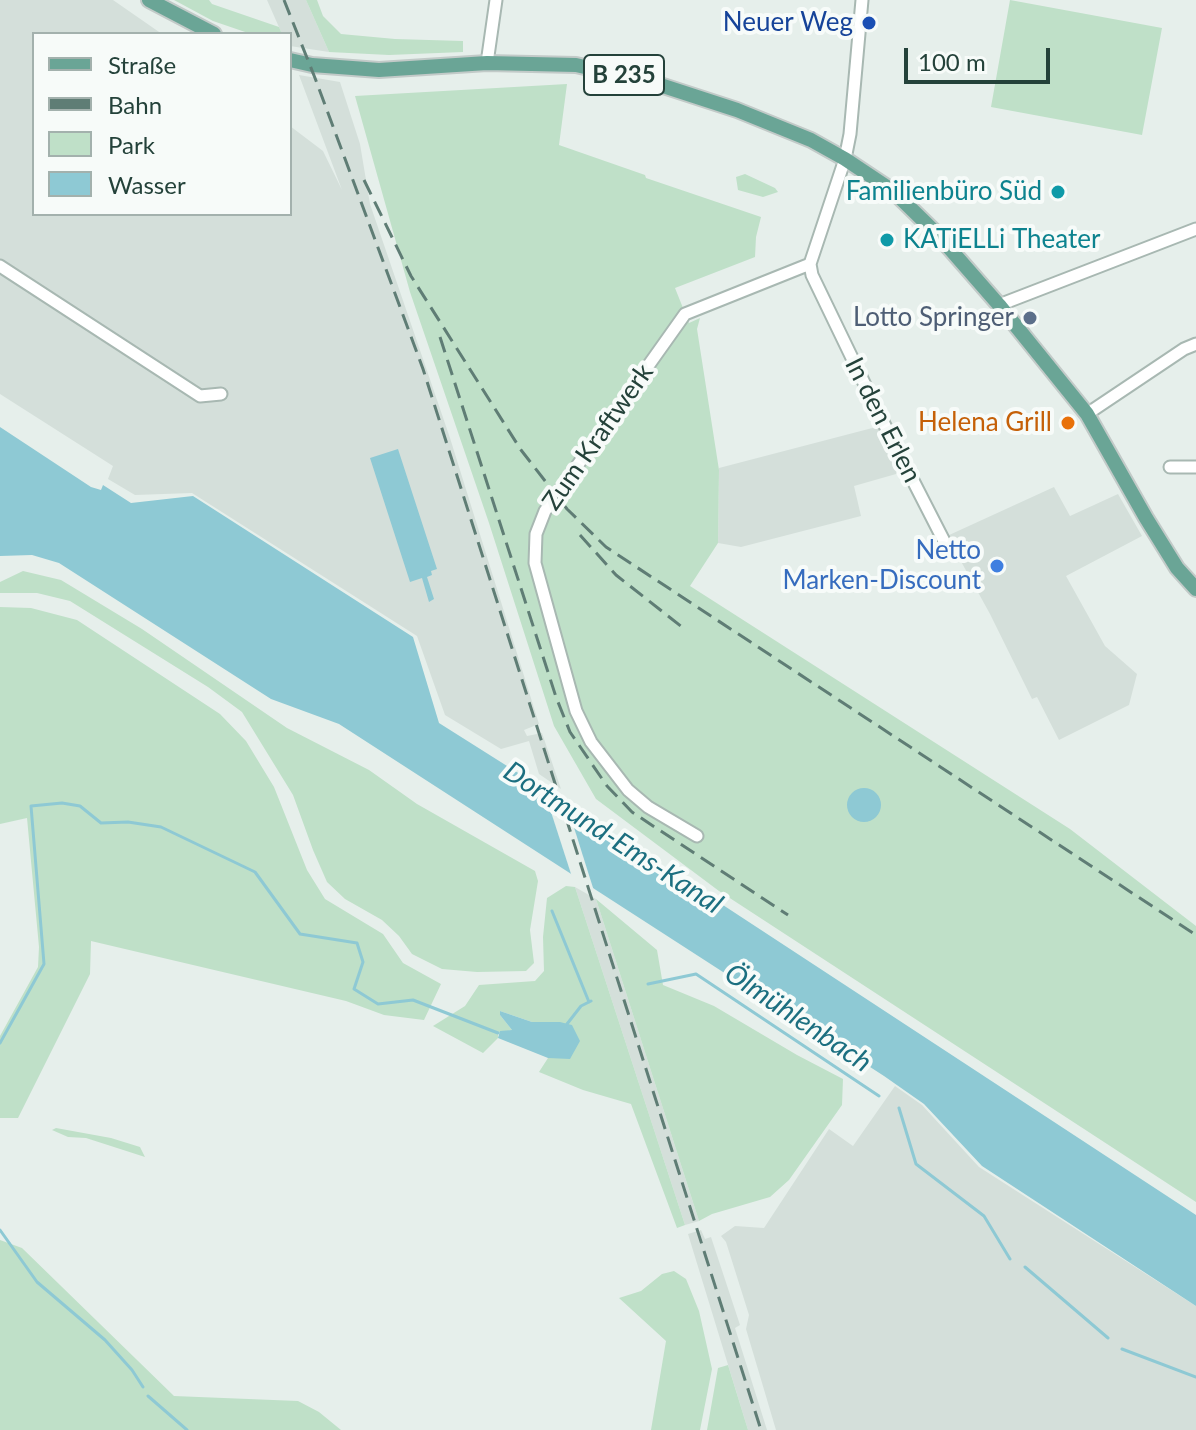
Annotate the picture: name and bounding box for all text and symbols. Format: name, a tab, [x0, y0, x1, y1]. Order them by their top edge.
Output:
place label: Neuer Weg	[723, 7, 853, 39]
marker: Neuer Weg	[860, 14, 878, 32]
legend	[32, 32, 292, 216]
scale bar	[908, 32, 1054, 82]
text: 100 m	[918, 47, 986, 76]
text: Straße	[108, 50, 176, 79]
road number: B 235	[584, 55, 664, 95]
text: Bahn	[108, 90, 162, 119]
text: Park	[108, 130, 155, 159]
text: Wasser	[108, 170, 186, 199]
place label: Familienbüro Süd	[846, 176, 1042, 208]
marker: Familienbüro Süd	[1049, 183, 1067, 201]
place label: KATiELLi Theater	[903, 224, 1100, 256]
marker: KATiELLi Theater	[878, 231, 896, 249]
place label: Lotto Springer	[853, 302, 1014, 334]
marker: Lotto Springer	[1021, 309, 1039, 327]
street label: In den Erlen	[838, 352, 928, 488]
street label: Zum Kraftwerk	[536, 358, 660, 516]
place label: Helena Grill	[918, 407, 1052, 439]
marker: Helena Grill	[1059, 414, 1077, 432]
place label: Netto Marken-Discount	[782, 535, 981, 596]
marker: Netto Marken-Discount	[988, 557, 1006, 575]
water label: Dortmund-Ems-Kanal	[497, 755, 729, 921]
water label: Ölmühlenbach	[718, 957, 878, 1079]

